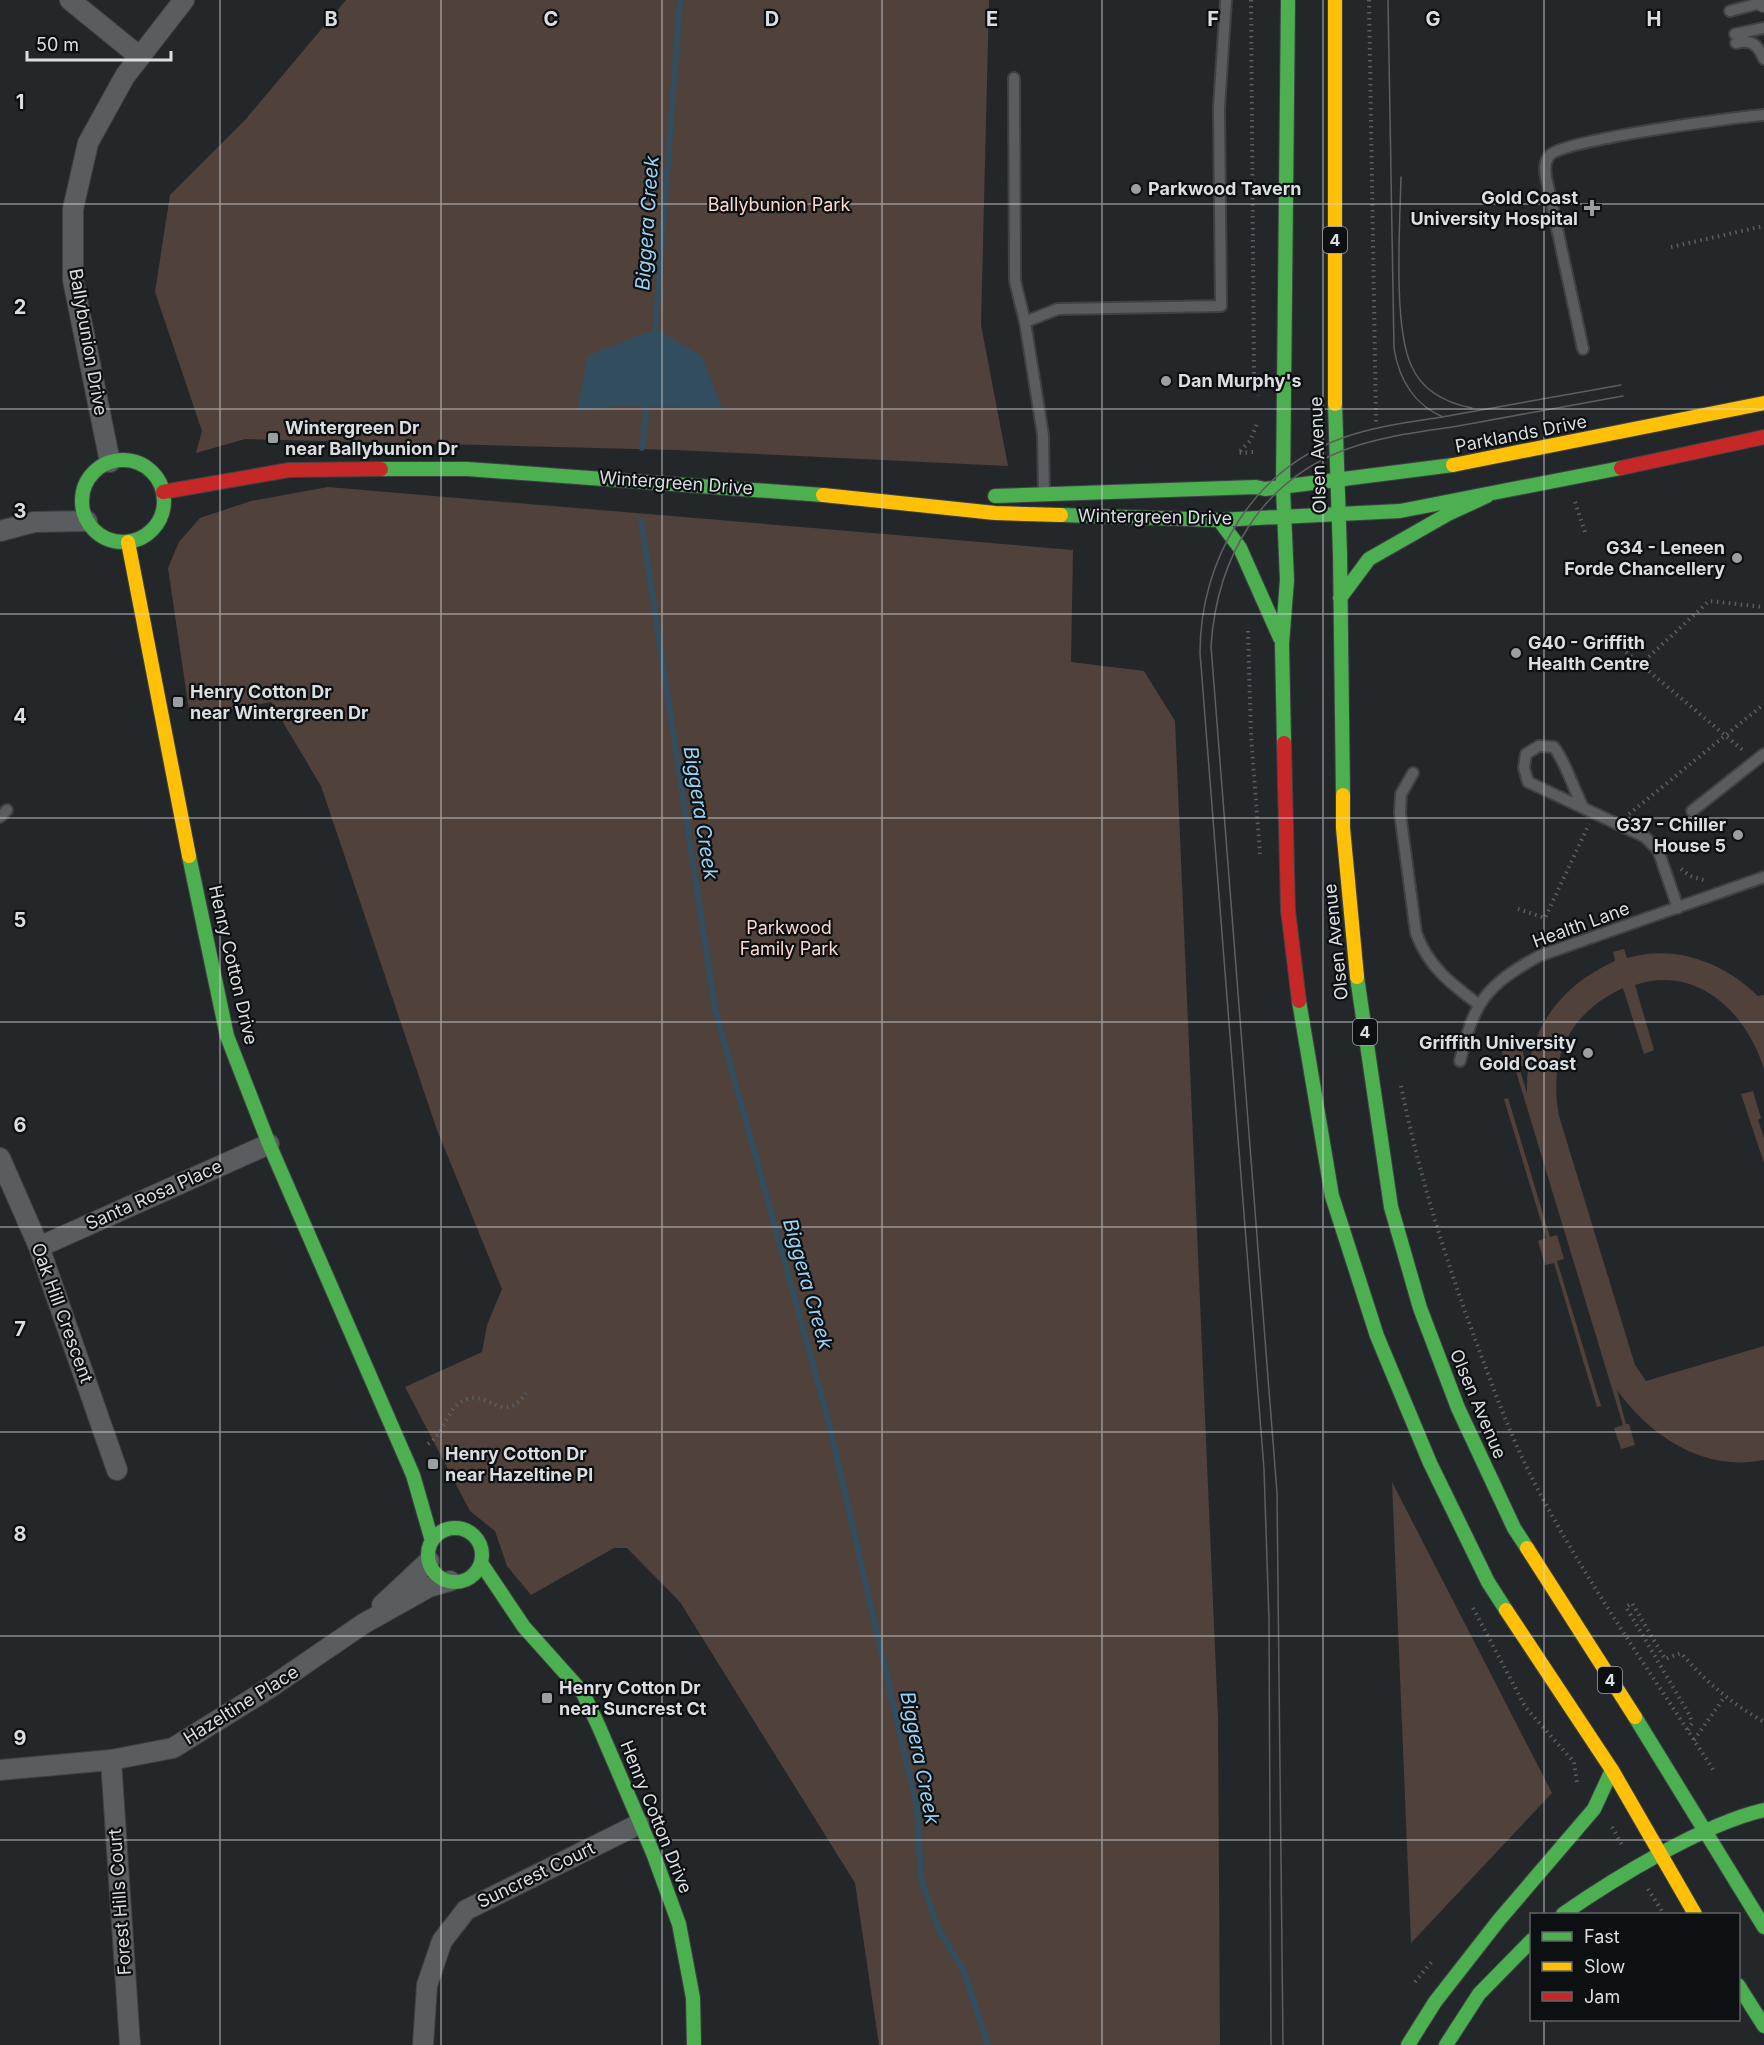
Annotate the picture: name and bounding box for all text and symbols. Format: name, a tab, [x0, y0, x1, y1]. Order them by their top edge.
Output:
text: B	[324, 7, 338, 31]
text: C	[544, 7, 558, 31]
text: D	[765, 7, 779, 31]
text: E	[986, 7, 998, 31]
text: F	[1207, 7, 1219, 31]
text: G	[1425, 7, 1441, 31]
text: H	[1647, 7, 1661, 31]
scale bar	[27, 24, 171, 62]
text: 50 m	[36, 34, 79, 55]
text: 1	[16, 90, 24, 114]
water label: Biggera Creek	[630, 154, 664, 291]
place label: Parkwood Tavern	[1148, 178, 1301, 199]
marker: Parkwood Tavern	[1129, 182, 1143, 196]
place label: Gold Coast University Hospital	[1410, 187, 1578, 229]
park label: Ballybunion Park	[708, 194, 850, 215]
marker: Gold Coast University Hospital	[1583, 199, 1601, 217]
road number: 4	[1323, 227, 1347, 253]
street label: Ballybunion Drive	[65, 267, 112, 417]
text: 2	[14, 295, 26, 319]
place label: Dan Murphy's	[1178, 370, 1301, 391]
marker: Dan Murphy's	[1159, 374, 1173, 388]
street label: Olsen Avenue	[1305, 396, 1330, 514]
street label: Parklands Drive	[1453, 410, 1589, 457]
place label: Wintergreen Dr near Ballybunion Dr	[285, 417, 458, 459]
marker: Wintergreen Dr near Ballybunion Dr	[266, 431, 280, 445]
street label: Wintergreen Drive	[598, 467, 754, 498]
text: 3	[14, 499, 26, 523]
street label: Wintergreen Drive	[1078, 505, 1232, 528]
place label: G34 - Leneen Forde Chancellery	[1564, 537, 1725, 579]
marker: G34 - Leneen Forde Chancellery	[1730, 551, 1744, 565]
place label: G40 - Griffith Health Centre	[1528, 632, 1650, 674]
marker: G40 - Griffith Health Centre	[1509, 646, 1523, 660]
place label: Henry Cotton Dr near Wintergreen Dr	[190, 681, 368, 723]
marker: Henry Cotton Dr near Wintergreen Dr	[171, 695, 185, 709]
text: 4	[13, 704, 27, 728]
water label: Biggera Creek	[679, 744, 724, 882]
place label: G37 - Chiller House 5	[1616, 814, 1726, 856]
marker: G37 - Chiller House 5	[1731, 828, 1745, 842]
street label: Henry Cotton Drive	[205, 883, 262, 1047]
street label: Olsen Avenue	[1319, 883, 1352, 1001]
street label: Health Lane	[1529, 897, 1632, 952]
text: 5	[14, 908, 26, 932]
park label: Parkwood Family Park	[740, 917, 838, 959]
road number: 4	[1353, 1019, 1377, 1045]
place label: Griffith University Gold Coast	[1419, 1032, 1576, 1074]
marker: Griffith University Gold Coast	[1581, 1046, 1595, 1060]
text: 6	[14, 1113, 27, 1137]
street label: Santa Rosa Place	[82, 1155, 225, 1234]
water label: Biggera Creek	[778, 1216, 838, 1353]
street label: Oak Hill Crescent	[27, 1240, 98, 1386]
text: 7	[14, 1317, 26, 1341]
street label: Olsen Avenue	[1446, 1346, 1511, 1462]
place label: Henry Cotton Dr near Hazeltine Pl	[445, 1443, 593, 1485]
marker: Henry Cotton Dr near Hazeltine Pl	[426, 1457, 440, 1471]
text: 8	[13, 1522, 27, 1546]
street label: Hazeltine Place	[179, 1661, 302, 1748]
road number: 4	[1598, 1667, 1622, 1693]
place label: Henry Cotton Dr near Suncrest Ct	[559, 1677, 707, 1719]
water label: Biggera Creek	[895, 1689, 945, 1827]
marker: Henry Cotton Dr near Suncrest Ct	[540, 1691, 554, 1705]
text: 9	[14, 1726, 27, 1750]
street label: Henry Cotton Drive	[616, 1737, 697, 1896]
street label: Forest Hills Court	[104, 1828, 135, 1976]
street label: Suncrest Court	[474, 1837, 598, 1912]
legend	[1530, 1913, 1740, 2021]
text: Fast	[1584, 1926, 1620, 1947]
text: Slow	[1584, 1956, 1625, 1977]
text: Jam	[1584, 1986, 1620, 2007]

